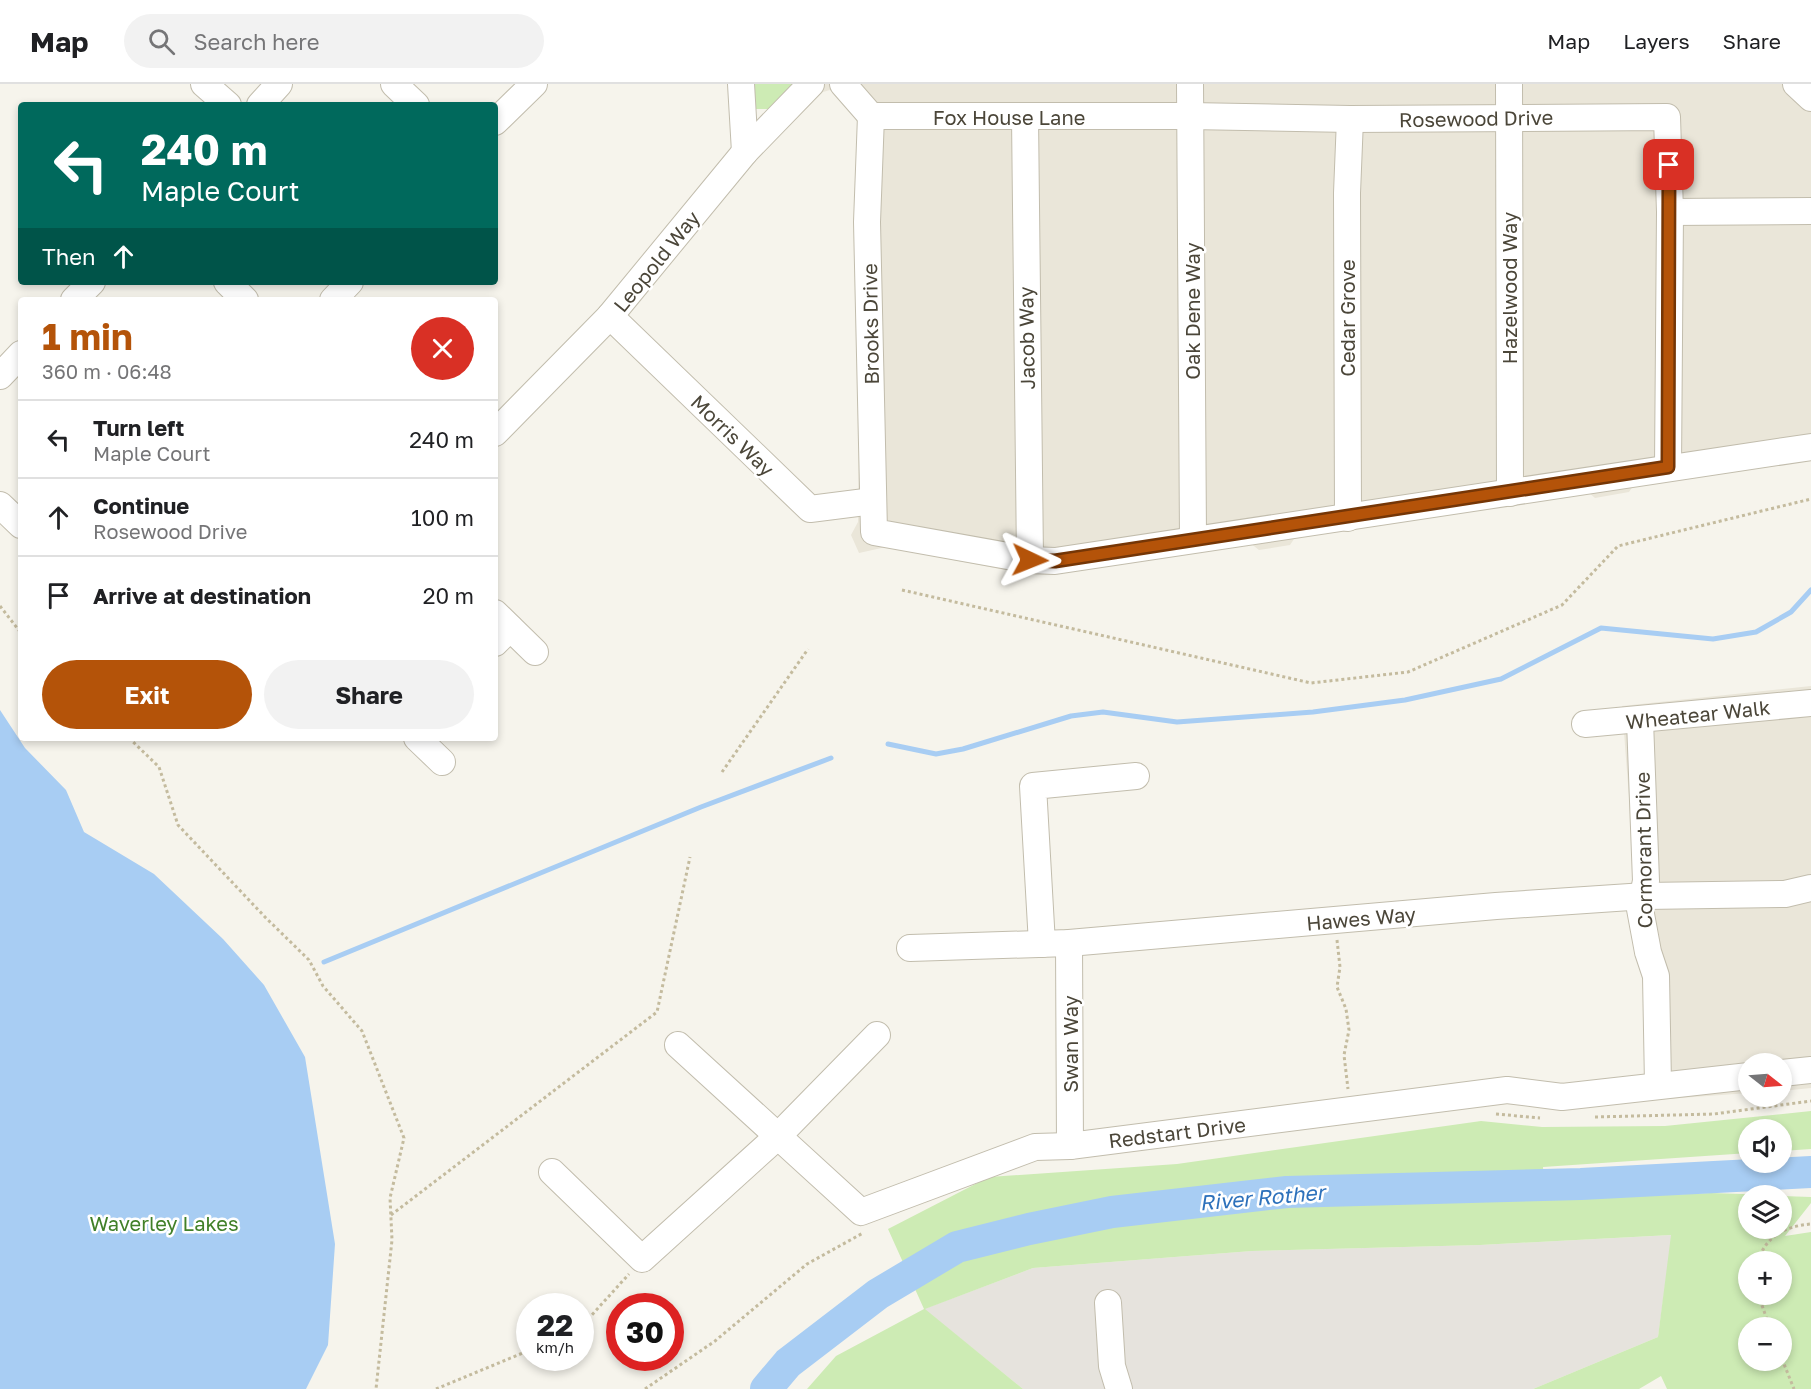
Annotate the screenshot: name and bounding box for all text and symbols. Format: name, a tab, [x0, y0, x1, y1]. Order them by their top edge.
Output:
search box	[124, 14, 544, 68]
text: Map	[30, 25, 88, 58]
icon: search	[145, 25, 178, 58]
text: Search here	[193, 28, 319, 55]
text: Map	[1547, 28, 1590, 54]
text: Layers	[1623, 28, 1690, 54]
text: Share	[1723, 28, 1781, 54]
street label: Fox House Lane	[933, 105, 1085, 129]
street label: Rosewood Drive	[1399, 105, 1553, 131]
text: 240 m	[141, 124, 267, 174]
icon: left	[42, 126, 120, 204]
pin	[1643, 139, 1694, 190]
icon: arrive	[1652, 148, 1685, 181]
text: Maple Court	[141, 175, 300, 207]
street label: Leopold Way	[608, 206, 704, 316]
street label: Hazelwood Way	[1497, 212, 1521, 364]
icon: ahead	[107, 240, 140, 273]
street label: Oak Dene Way	[1180, 242, 1204, 380]
text: Then	[42, 243, 95, 270]
street label: Cedar Grove	[1335, 259, 1359, 377]
street label: Brooks Drive	[857, 263, 883, 385]
street label: Jacob Way	[1013, 286, 1039, 390]
text: 1 min	[42, 315, 133, 358]
button: close	[411, 317, 474, 380]
text: 360 m · 06:48	[42, 359, 172, 383]
street label: Morris Way	[686, 389, 780, 481]
text: Turn left	[93, 414, 184, 441]
icon: left	[42, 423, 75, 456]
text: 240 m	[409, 426, 474, 453]
text: Maple Court	[93, 441, 211, 465]
text: Continue	[93, 492, 189, 519]
icon: ahead	[42, 501, 75, 534]
text: 100 m	[411, 504, 474, 531]
text: Rosewood Drive	[93, 519, 247, 543]
position arrow	[998, 528, 1062, 592]
icon: arrive	[42, 579, 75, 612]
text: Arrive at destination	[93, 582, 311, 609]
text: 20 m	[423, 582, 474, 609]
button: Exit	[42, 660, 252, 729]
button: Share	[264, 660, 474, 729]
street label: Wheatear Walk	[1624, 694, 1772, 734]
street label: Cormorant Drive	[1630, 771, 1656, 929]
street label: Hawes Way	[1305, 901, 1417, 935]
street label: Swan Way	[1058, 995, 1082, 1093]
north arrow	[1738, 1053, 1792, 1107]
map controls	[1738, 1053, 1792, 1371]
street label: Redstart Drive	[1107, 1112, 1247, 1152]
button: sound	[1738, 1119, 1792, 1173]
water label: River Rother	[1198, 1178, 1328, 1215]
button: layers	[1738, 1185, 1792, 1239]
park label: Waverley Lakes	[89, 1211, 239, 1235]
button: +	[1738, 1251, 1792, 1305]
speed limit sign: 30	[606, 1293, 684, 1371]
text: 22	[537, 1307, 573, 1343]
button: −	[1738, 1317, 1792, 1371]
text: km/h	[536, 1338, 574, 1356]

